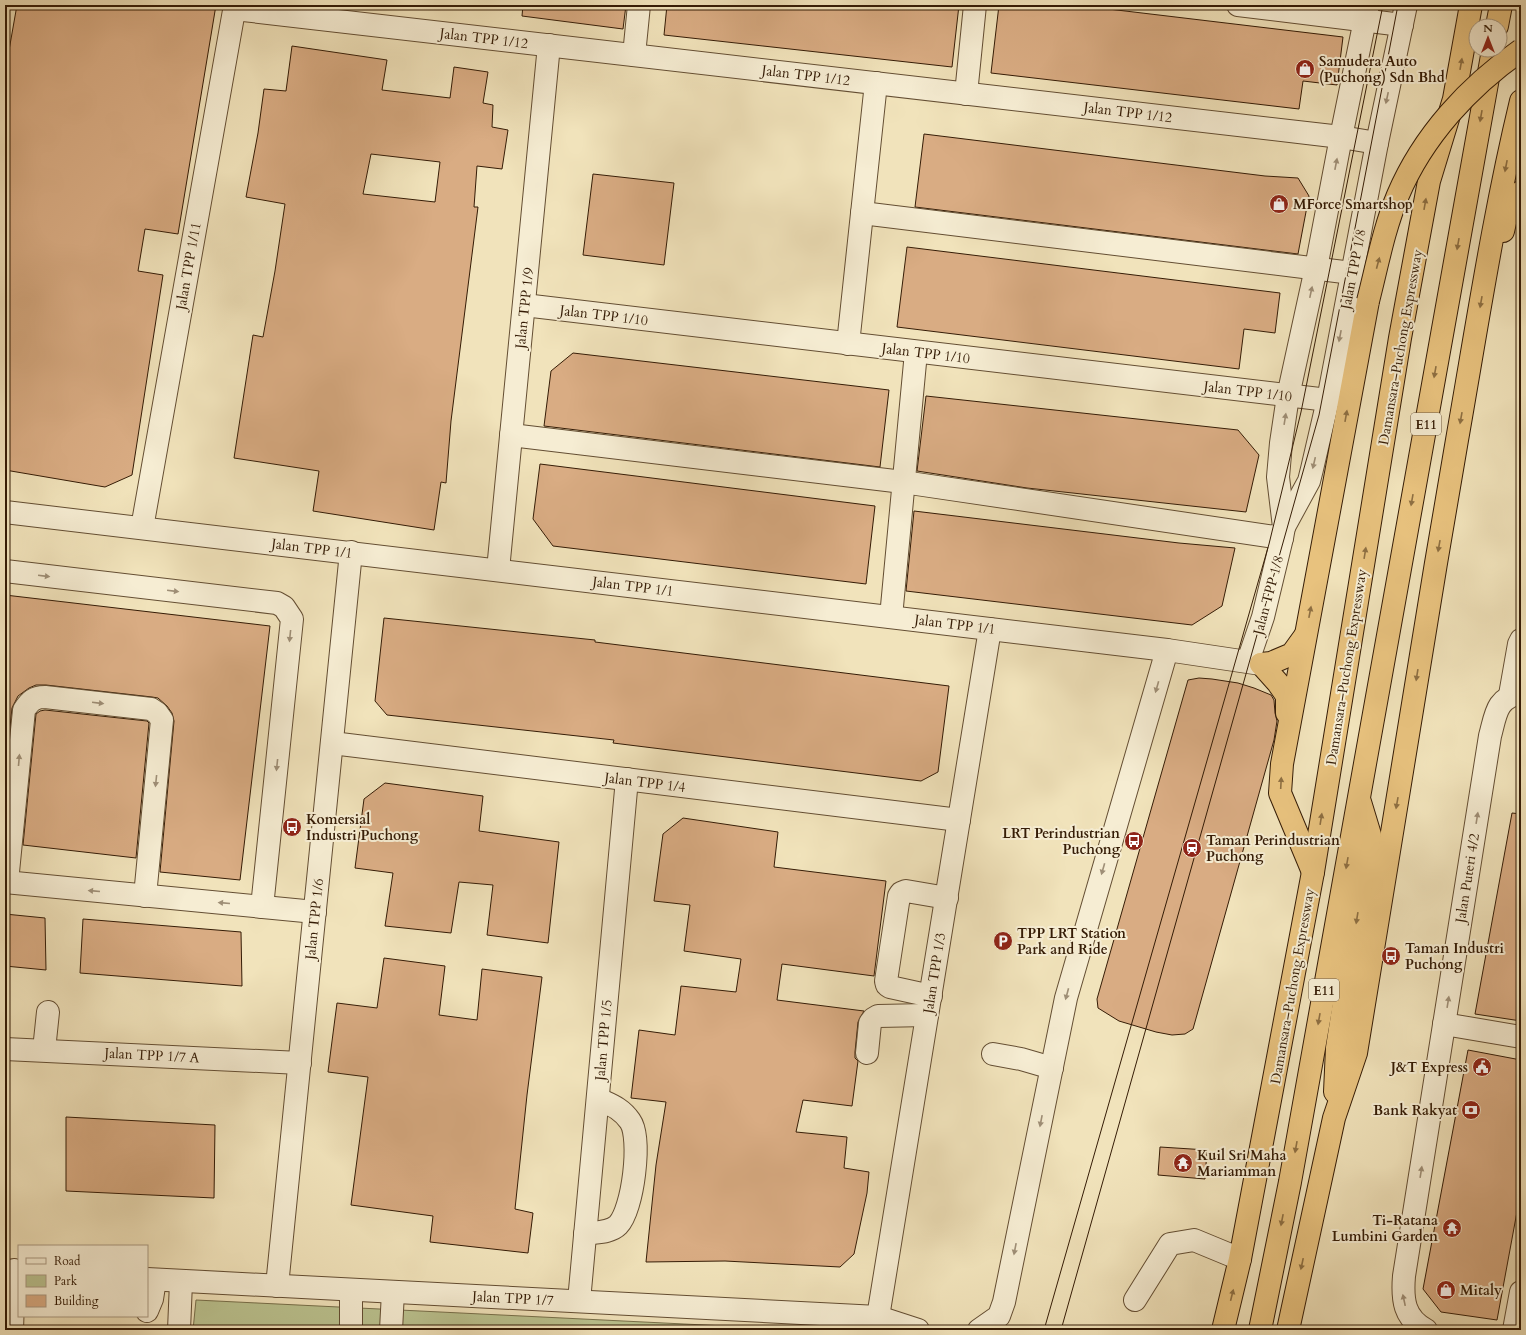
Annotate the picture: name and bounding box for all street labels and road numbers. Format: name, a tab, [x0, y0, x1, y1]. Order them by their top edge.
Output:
street label: Jalan TPP 1/12	[437, 23, 529, 53]
street label: Jalan TPP 1/12	[759, 60, 851, 90]
street label: Jalan TPP 1/12	[1081, 97, 1173, 127]
street label: Jalan TPP 1/11	[171, 221, 206, 313]
street label: Jalan TPP 1/8	[1336, 227, 1371, 313]
street label: Damansara–Puchong Expressway	[1374, 247, 1427, 447]
street label: Jalan TPP 1/9	[511, 266, 538, 352]
street label: Jalan TPP 1/10	[557, 300, 649, 330]
street label: Jalan TPP 1/10	[879, 338, 971, 368]
street label: Jalan TPP 1/10	[1201, 376, 1293, 406]
road number: E11	[1411, 413, 1441, 435]
street label: Jalan TPP 1/1	[268, 534, 354, 563]
street label: Jalan TPP 1/8	[1248, 553, 1288, 639]
street label: Damansara–Puchong Expressway	[1322, 567, 1372, 767]
street label: Jalan TPP 1/1	[589, 572, 675, 601]
street label: Jalan TPP 1/1	[911, 610, 997, 639]
street label: Jalan TPP 1/4	[601, 768, 687, 797]
street label: Jalan Puteri 4/2	[1451, 832, 1484, 926]
street label: Jalan TPP 1/6	[301, 877, 328, 963]
street label: Damansara–Puchong Expressway	[1266, 886, 1319, 1086]
street label: Jalan TPP 1/3	[918, 931, 950, 1017]
road number: E11	[1309, 979, 1339, 1001]
street label: Jalan TPP 1/5	[590, 999, 617, 1084]
street label: Jalan TPP 1/7 A	[102, 1043, 200, 1067]
street label: Jalan TPP 1/7	[470, 1287, 554, 1310]

